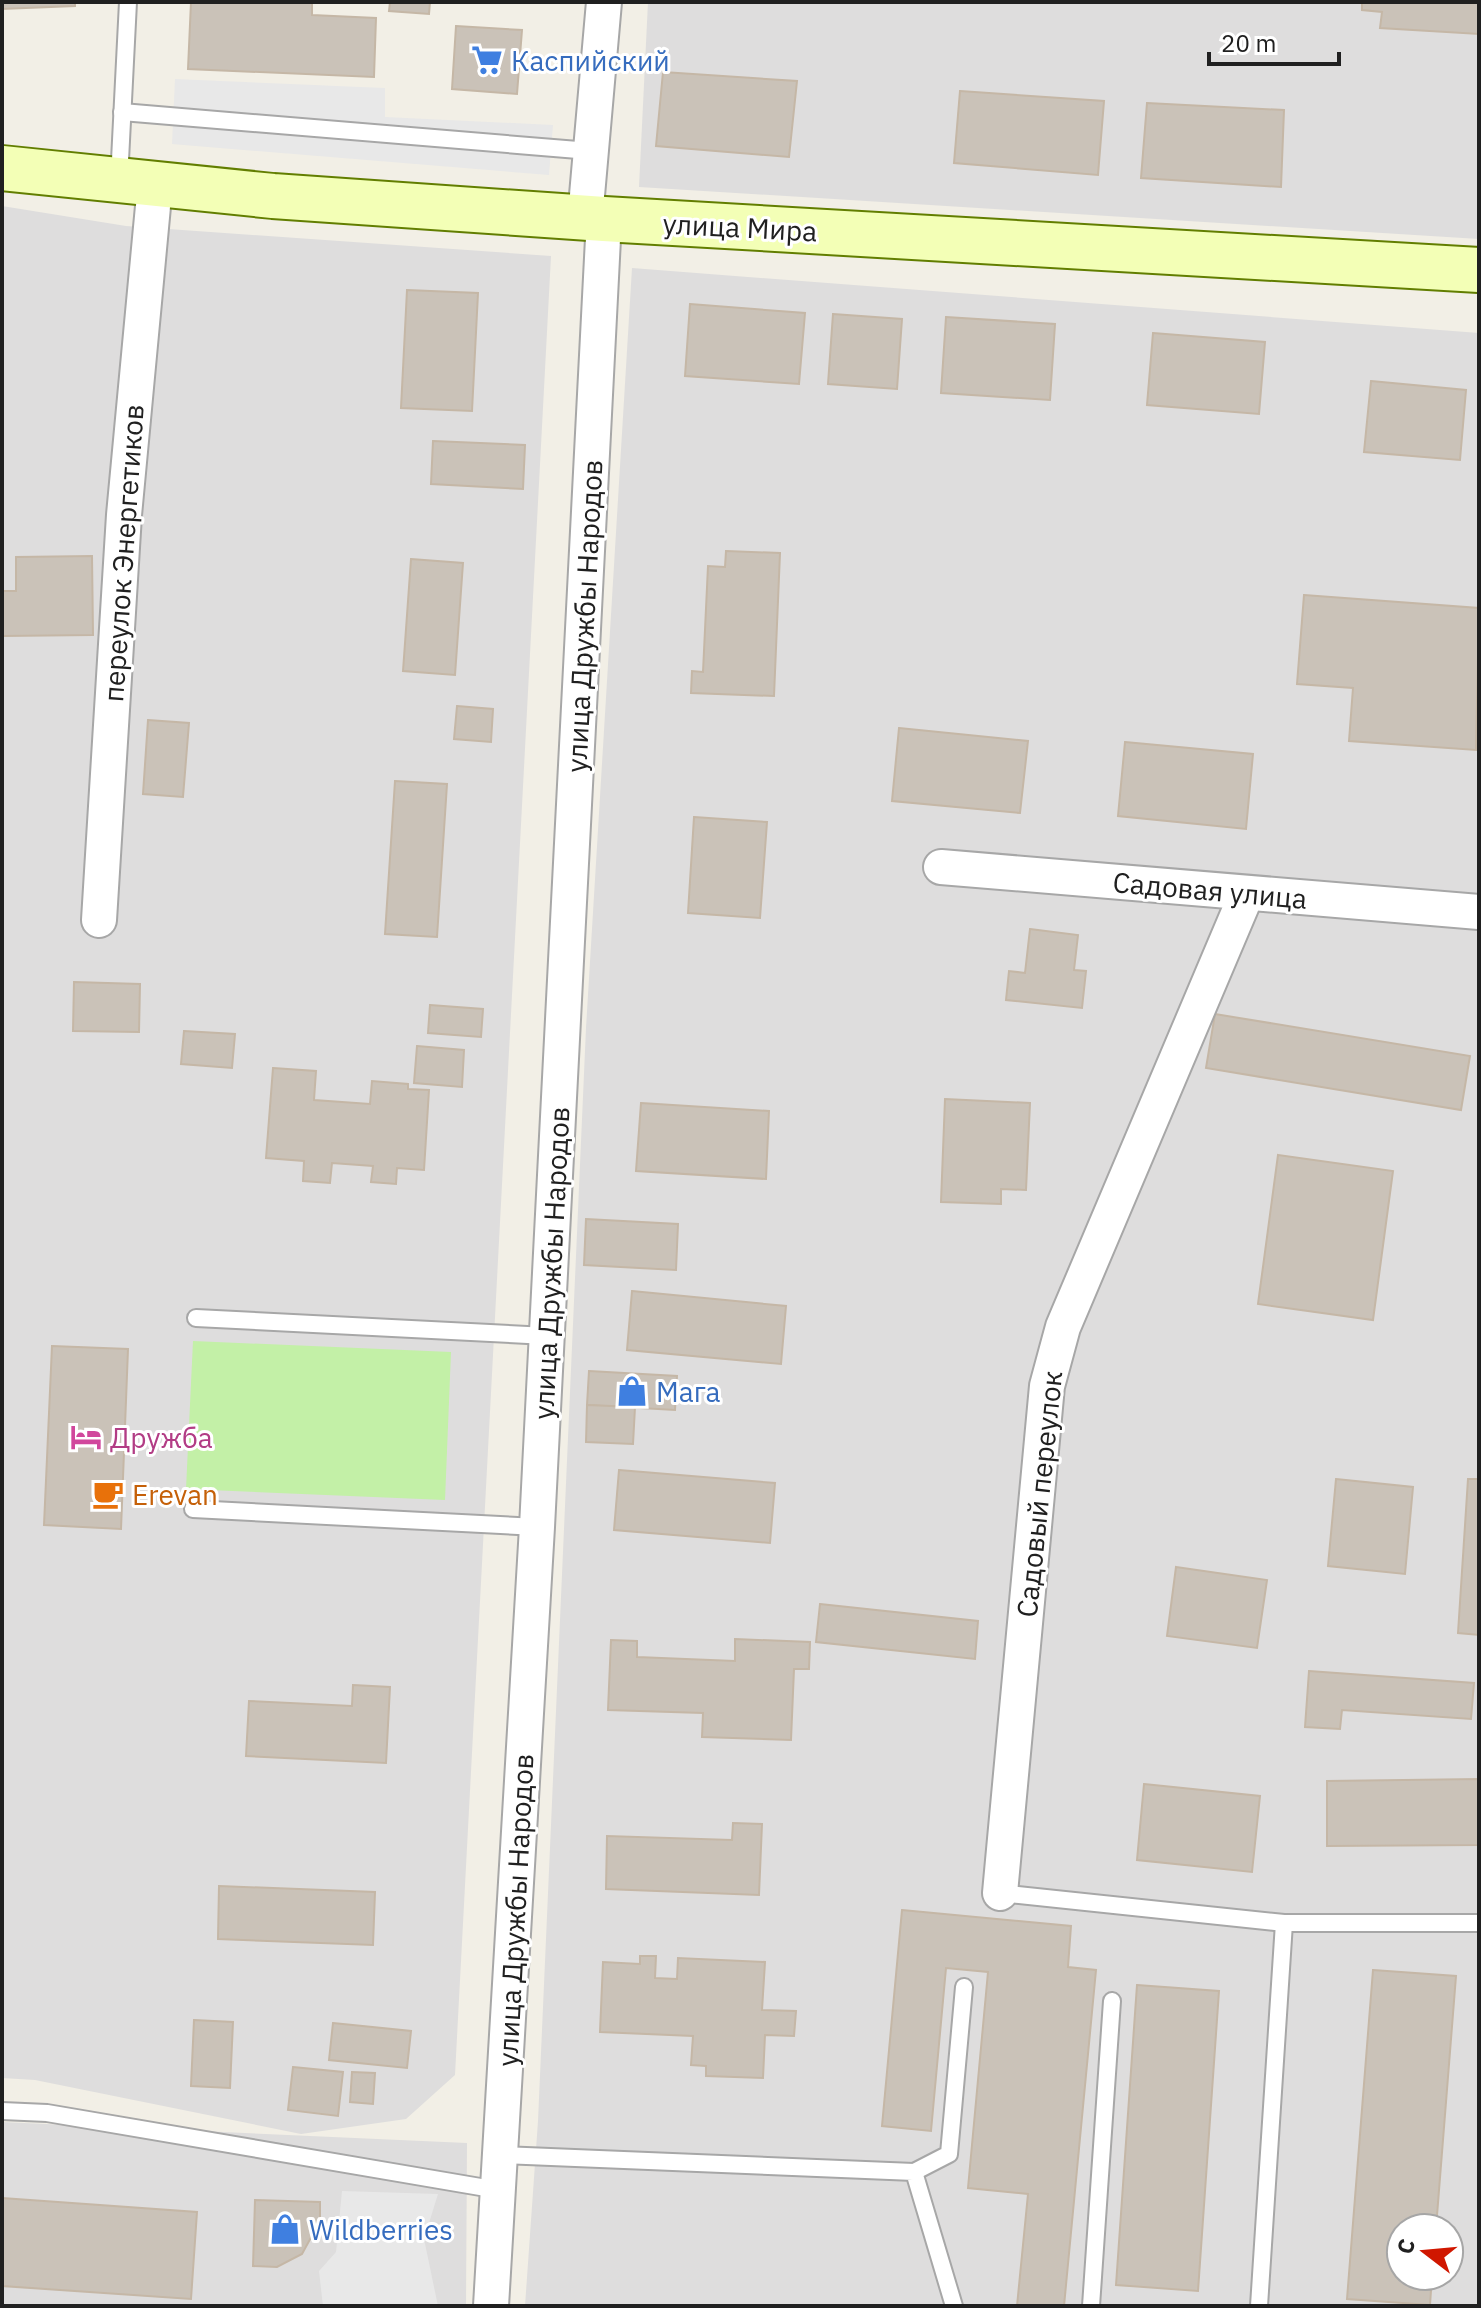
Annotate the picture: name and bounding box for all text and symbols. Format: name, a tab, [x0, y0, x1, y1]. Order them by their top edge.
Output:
scale bar	[1209, 16, 1339, 66]
text: 20 m	[1221, 27, 1276, 59]
place label: Каспийский	[511, 42, 670, 79]
supermarket icon: Каспийский	[470, 43, 504, 77]
street label: улица Мира	[662, 204, 818, 250]
street label: переулок Энергетиков	[94, 403, 152, 703]
street label: улица Дружбы Народов	[557, 459, 611, 773]
street label: Садовая улица	[1111, 863, 1309, 917]
street label: улица Дружбы Народов	[524, 1106, 578, 1420]
street label: Садовый переулок	[1008, 1369, 1070, 1619]
place label: Мага	[656, 1373, 720, 1410]
shop icon: Мага	[615, 1374, 649, 1408]
place label: Дружба	[110, 1419, 213, 1456]
hotel icon: Дружба	[69, 1420, 103, 1454]
place label: Erevan	[132, 1476, 218, 1513]
cafe icon: Erevan	[91, 1477, 125, 1511]
street label: улица Дружбы Народов	[488, 1753, 542, 2067]
place label: Wildberries	[309, 2211, 453, 2248]
shop icon: Wildberries	[268, 2212, 302, 2246]
north arrow	[1385, 2212, 1465, 2292]
text: С	[1389, 2235, 1421, 2257]

